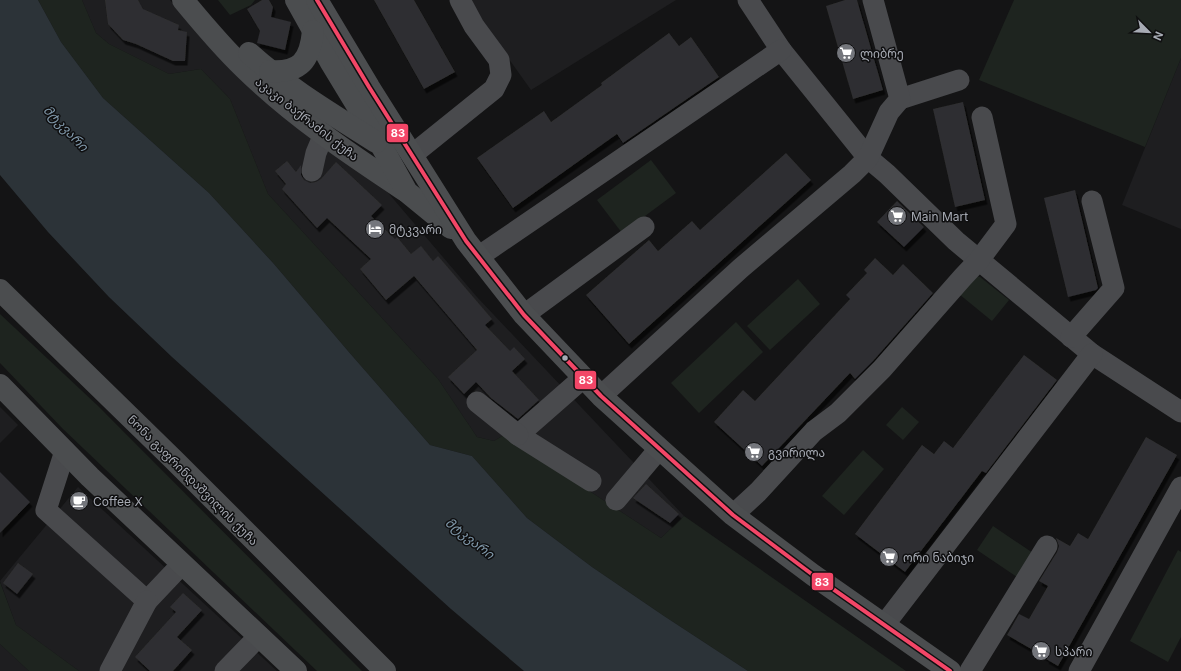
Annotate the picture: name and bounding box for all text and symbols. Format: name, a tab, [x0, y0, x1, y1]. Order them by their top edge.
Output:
north arrow	[1129, 12, 1169, 52]
text: N	[1150, 29, 1166, 43]
supermarket icon: ლიბრე	[835, 42, 857, 64]
place label: ლიბრე	[860, 46, 904, 62]
street label: აკაკი ბაქრაძის ქუჩა	[252, 74, 362, 164]
water label: მტკვარი	[40, 102, 92, 155]
line badge: 83	[386, 123, 409, 143]
text: 83	[391, 126, 405, 140]
supermarket icon: Main Mart	[886, 205, 908, 227]
place label: Main Mart	[911, 209, 968, 224]
hotel icon: მტკვარი	[364, 218, 386, 240]
place label: მტკვარი	[389, 222, 442, 237]
unlabelled marker	[560, 353, 570, 363]
line badge: 83	[574, 370, 597, 390]
text: 83	[579, 373, 593, 387]
street label: ნონა გაფრინდაშვილის ქუჩა	[124, 412, 261, 549]
supermarket icon: გვირილა	[743, 441, 765, 463]
place label: გვირილა	[768, 445, 825, 461]
cafe icon: Coffee X	[68, 490, 90, 512]
place label: Coffee X	[93, 494, 143, 509]
water label: მტკვარი	[442, 514, 498, 563]
supermarket icon: ორი ნაბიჯი	[878, 546, 900, 568]
place label: ორი ნაბიჯი	[903, 550, 974, 565]
line badge: 83	[811, 572, 834, 591]
text: 83	[815, 575, 829, 589]
supermarket icon: სპარი	[1030, 640, 1052, 662]
place label: სპარი	[1055, 644, 1092, 659]

